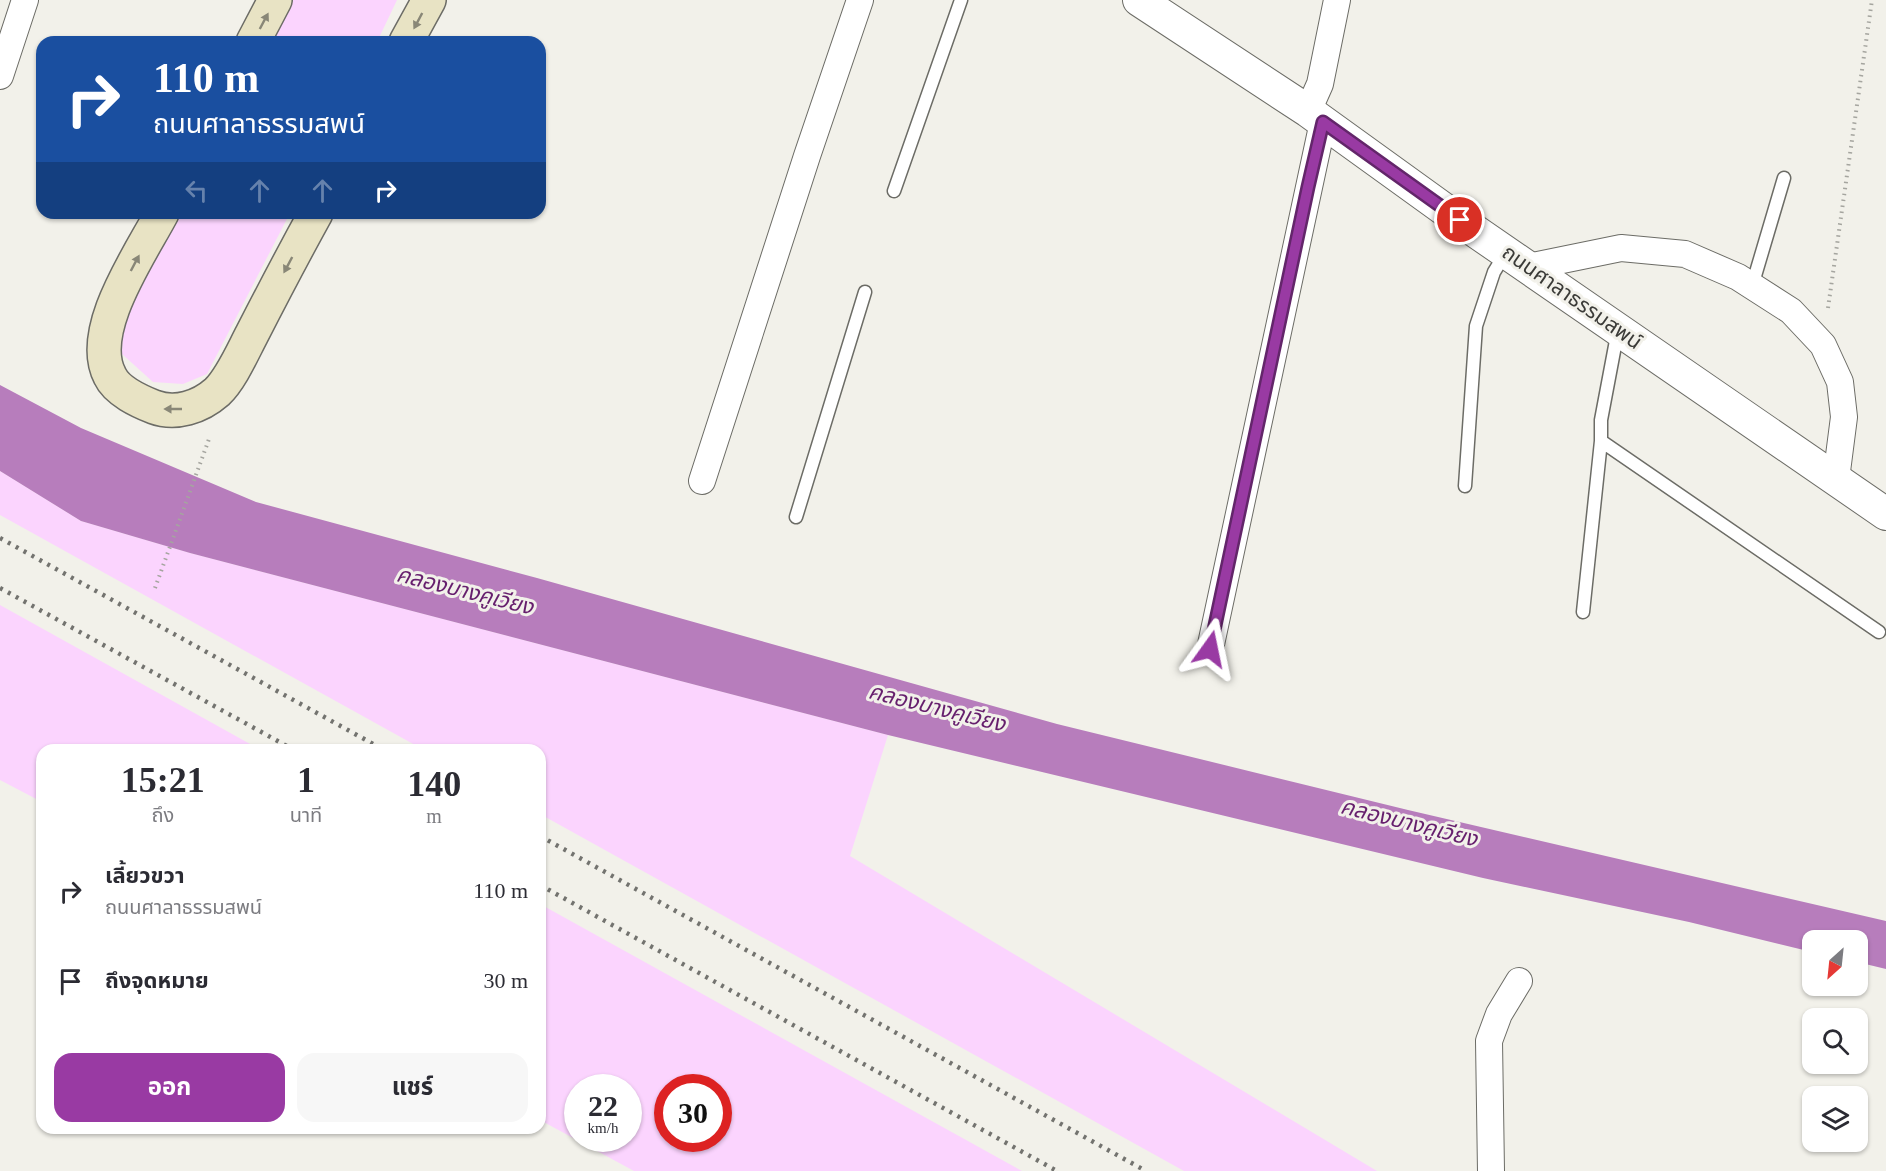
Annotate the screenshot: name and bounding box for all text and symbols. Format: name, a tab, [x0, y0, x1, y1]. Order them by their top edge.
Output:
one-way arrow	[259, 12, 269, 29]
one-way arrow	[413, 12, 423, 30]
text: 110 m	[153, 55, 259, 101]
icon: right	[54, 60, 132, 138]
text: ถนนศาลาธรรมสพน์	[153, 109, 365, 139]
icon: left	[180, 174, 213, 207]
icon: ahead	[243, 174, 276, 207]
icon: ahead	[306, 174, 339, 207]
icon: right	[369, 174, 402, 207]
pin	[1434, 194, 1485, 245]
icon: arrive	[1443, 203, 1476, 236]
street label: ถนนศาลาธรรมสพน์	[1498, 240, 1646, 354]
one-way arrow	[130, 254, 140, 271]
one-way arrow	[283, 256, 293, 273]
one-way arrow	[164, 404, 183, 414]
water label: คลองบางคูเวียง	[394, 561, 537, 621]
position arrow	[1178, 617, 1242, 681]
water label: คลองบางคูเวียง	[866, 678, 1009, 738]
text: 15:21	[121, 760, 205, 800]
text: 1	[297, 760, 315, 800]
text: 140	[407, 764, 461, 804]
water label: คลองบางคูเวียง	[1338, 793, 1481, 853]
text: ถึง	[151, 804, 174, 826]
text: นาที	[290, 804, 322, 826]
text: m	[426, 805, 442, 827]
text: เลี้ยวขวา	[105, 863, 185, 888]
icon: right	[54, 875, 87, 908]
text: 110 m	[473, 878, 528, 903]
text: ถนนศาลาธรรมสพน์	[105, 896, 262, 918]
north arrow	[1802, 930, 1868, 996]
map controls	[1802, 930, 1868, 1152]
icon: arrive	[54, 965, 87, 998]
text: ถึงจุดหมาย	[105, 968, 209, 993]
text: 30 m	[483, 968, 528, 993]
button: search	[1802, 1008, 1868, 1074]
button: ออก	[54, 1053, 285, 1122]
button: แชร์	[297, 1053, 528, 1122]
speed limit sign: 30	[654, 1074, 732, 1152]
button: layers	[1802, 1086, 1868, 1152]
text: 22	[588, 1089, 618, 1122]
text: km/h	[588, 1120, 618, 1136]

